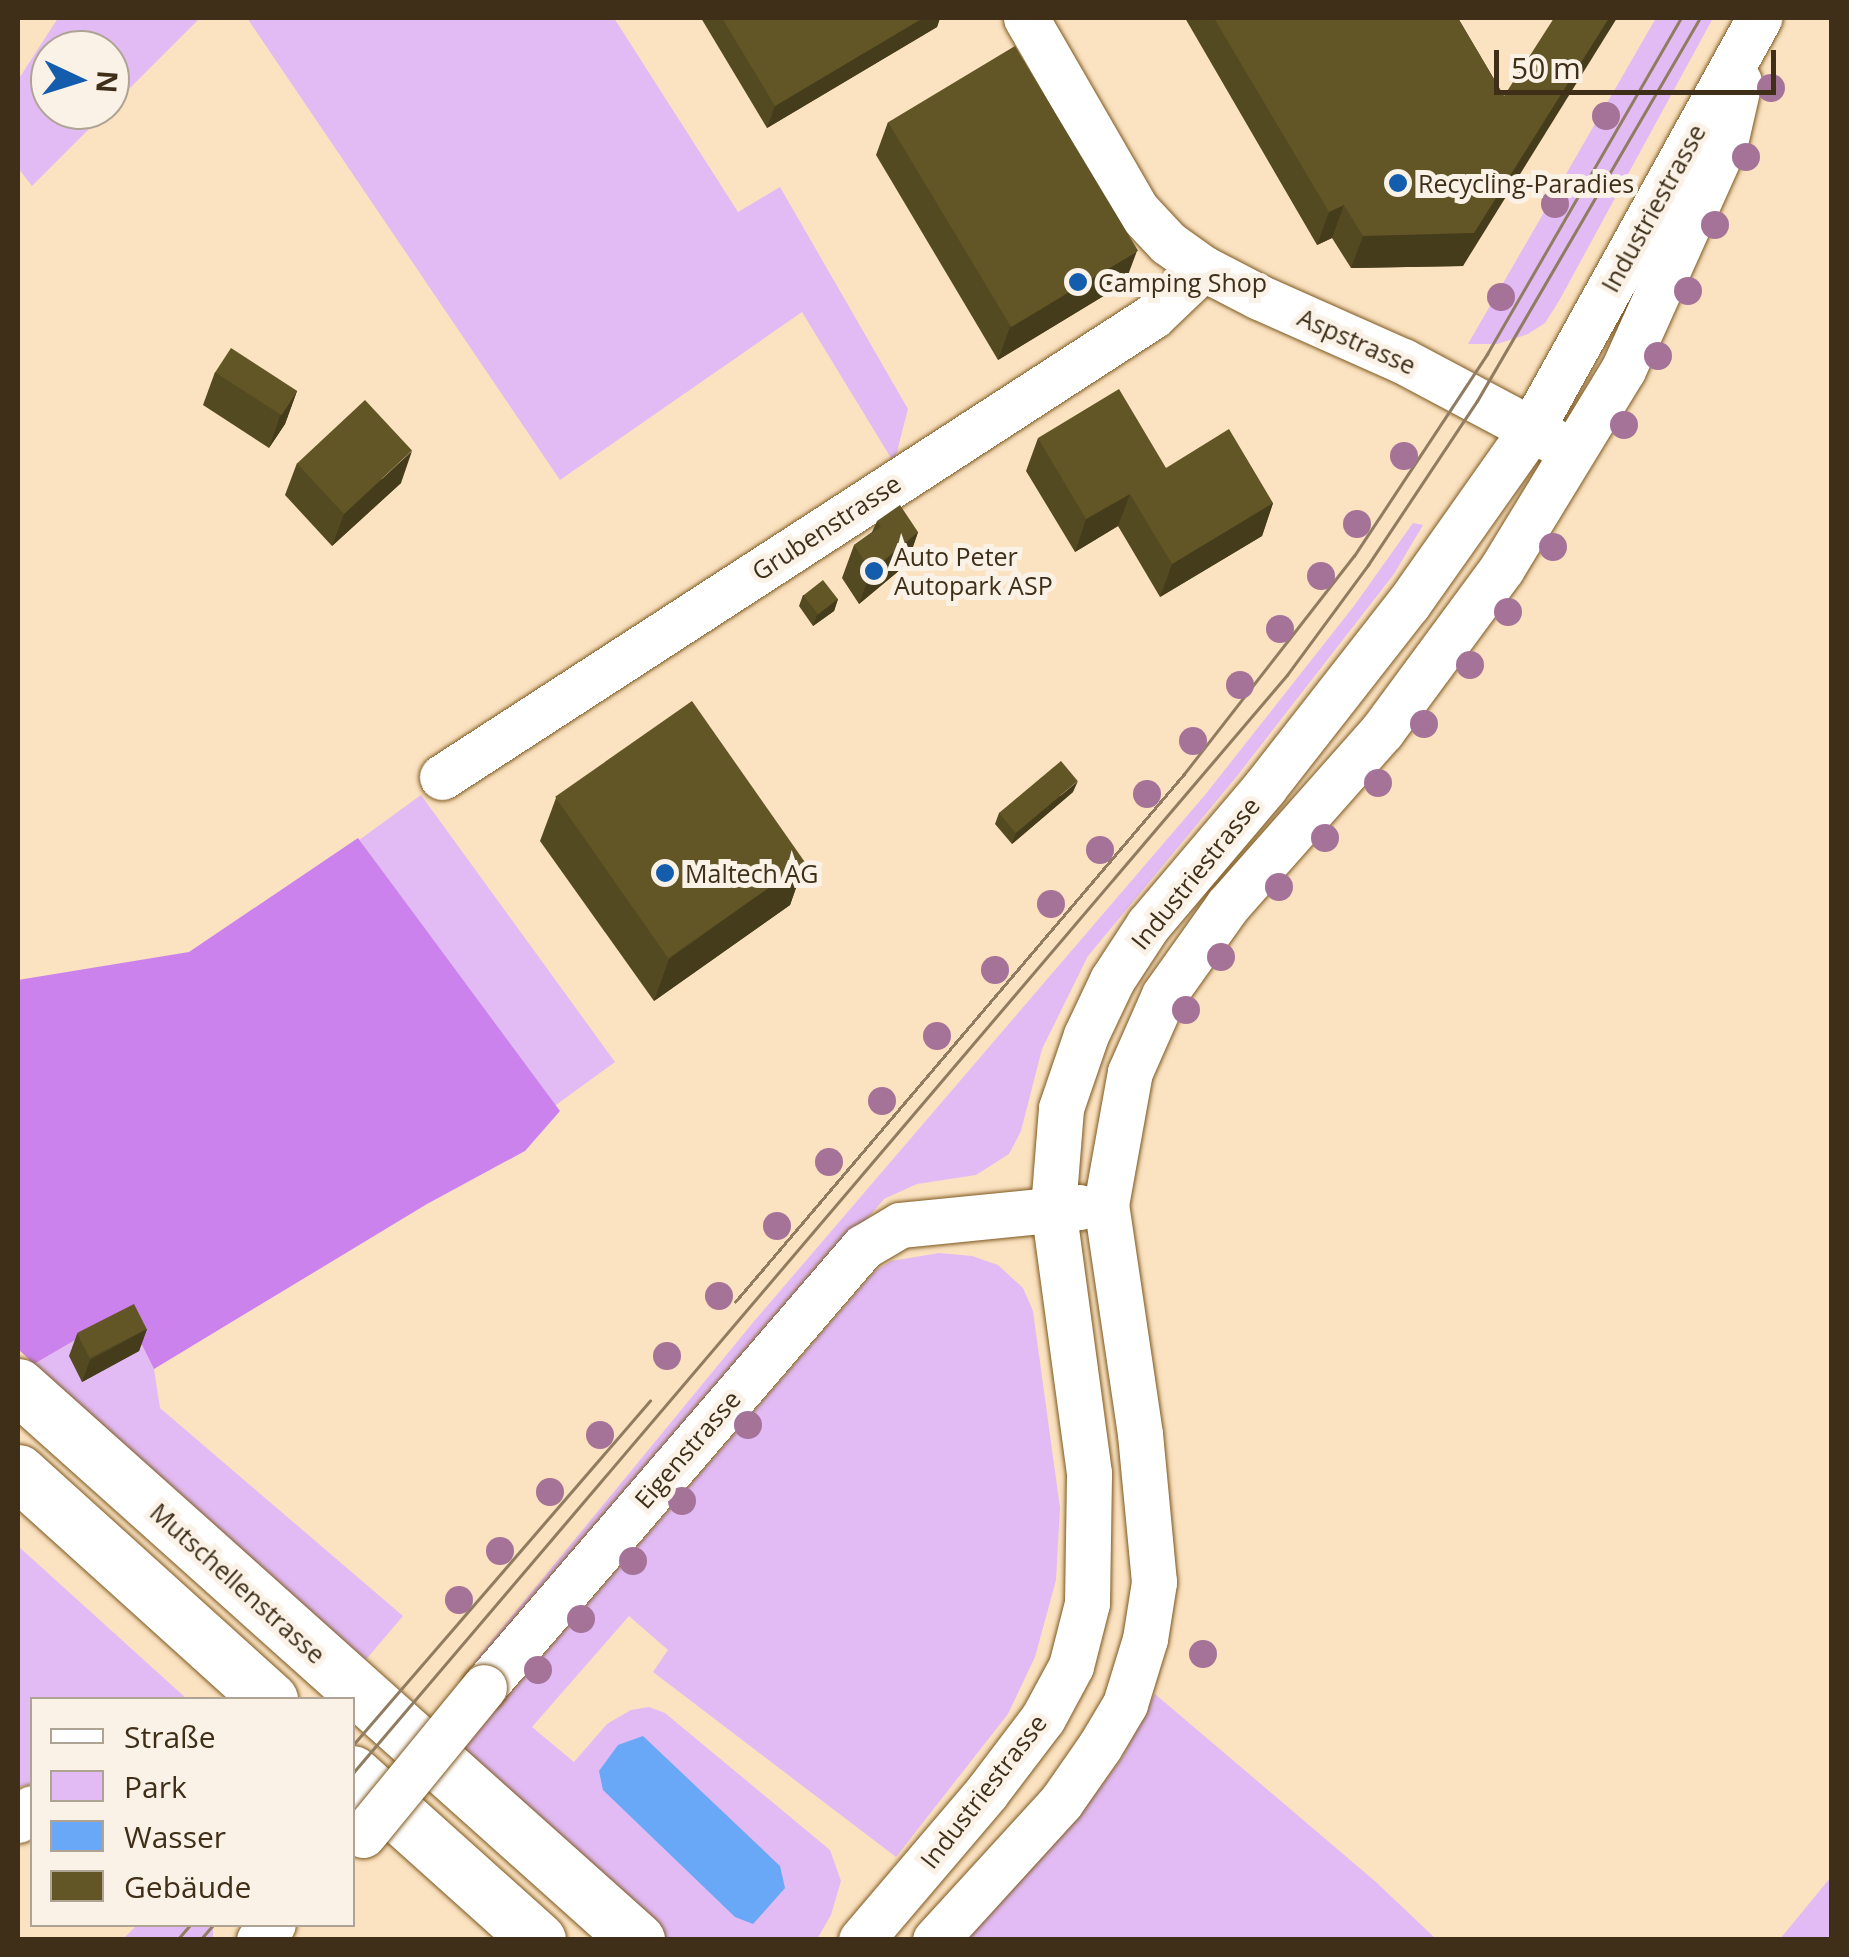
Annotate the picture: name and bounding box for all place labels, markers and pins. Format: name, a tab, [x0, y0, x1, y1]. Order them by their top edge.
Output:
place label: Recycling-Paradies	[1418, 168, 1634, 198]
marker: Recycling-Paradies	[1387, 172, 1409, 194]
place label: Camping Shop	[1098, 267, 1267, 297]
marker: Camping Shop	[1067, 271, 1089, 293]
place label: Auto Peter Autopark ASP	[894, 542, 1053, 601]
marker: Auto Peter Autopark ASP	[863, 560, 885, 582]
place label: Maltech AG	[685, 858, 818, 888]
marker: Maltech AG	[654, 862, 676, 884]

